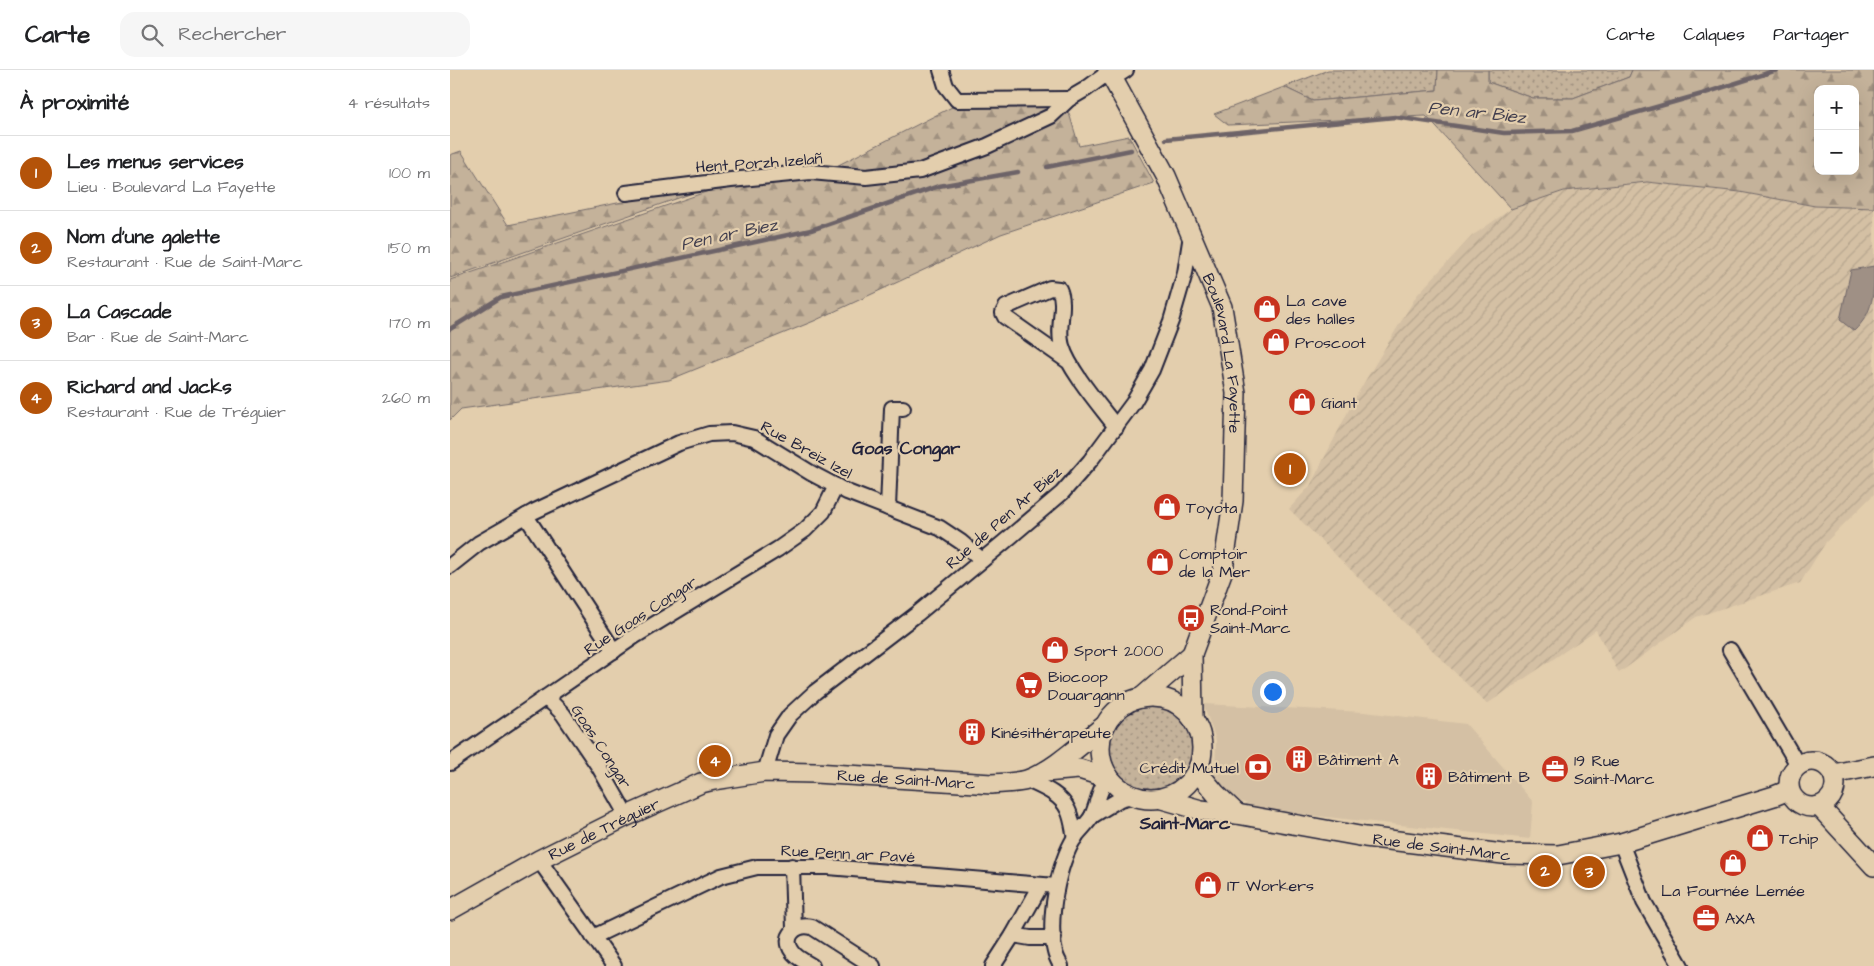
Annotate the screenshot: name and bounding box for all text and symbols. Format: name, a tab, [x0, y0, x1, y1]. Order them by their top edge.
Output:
search box	[120, 12, 470, 57]
text: Carte	[25, 18, 90, 52]
icon: search	[138, 21, 166, 49]
text: Rechercher	[178, 21, 286, 48]
text: Carte	[1606, 22, 1655, 47]
text: Calques	[1683, 22, 1745, 47]
text: Partager	[1773, 22, 1849, 47]
map controls	[1814, 85, 1859, 175]
button: +	[1814, 85, 1859, 130]
text: À proximité	[20, 88, 129, 117]
text: 4 résultats	[347, 92, 430, 114]
water label: Pen ar Biez	[1427, 95, 1528, 130]
button: −	[1814, 130, 1859, 175]
street label: Hent Porzh Izelañ	[695, 148, 823, 178]
text: Les menus services	[67, 149, 244, 176]
text: 1	[35, 162, 37, 184]
text: 100 m	[389, 162, 430, 184]
text: Lieu · Boulevard La Fayette	[67, 176, 276, 198]
water label: Pen ar Biez	[679, 212, 781, 257]
text: Nom d'une galette	[67, 224, 220, 251]
text: 2	[31, 237, 41, 259]
text: 150 m	[388, 237, 430, 259]
text: Restaurant · Rue de Saint-Marc	[67, 251, 303, 273]
street label: Boulevard La Fayette	[1197, 270, 1246, 434]
place label: La cave des halles	[1286, 290, 1355, 330]
shop icon: La cave des halles	[1252, 294, 1282, 324]
text: La Cascade	[67, 299, 172, 326]
text: 3	[32, 312, 40, 334]
text: 170 m	[389, 312, 430, 334]
text: Bar · Rue de Saint-Marc	[67, 326, 249, 348]
shop icon: Proscoot	[1261, 327, 1291, 357]
place label: Proscoot	[1295, 332, 1366, 354]
text: Richard and Jacks	[67, 374, 232, 401]
text: 4	[31, 387, 41, 409]
text: 260 m	[382, 387, 430, 409]
shop icon: Giant	[1287, 387, 1317, 417]
place label: Giant	[1321, 392, 1358, 414]
text: Restaurant · Rue de Tréguier	[67, 401, 286, 423]
street label: Rue Breiz Izel	[757, 416, 856, 484]
district label: Goas Congar	[852, 436, 960, 462]
pin: 1	[1274, 450, 1306, 488]
street label: Rue de Pen Ar Biez	[941, 461, 1066, 574]
shop icon: Toyota	[1152, 492, 1182, 522]
place label: Toyota	[1186, 497, 1237, 520]
place label: Comptoir de la Mer	[1179, 543, 1250, 583]
shop icon: Comptoir de la Mer	[1145, 547, 1175, 577]
street label: Rue Goas Congar	[580, 571, 702, 662]
place label: Rond-Point Saint-Marc	[1210, 599, 1291, 639]
bus stop icon: Rond-Point Saint-Marc	[1176, 603, 1206, 633]
shop icon: Sport 2000	[1040, 635, 1070, 665]
place label: Sport 2000	[1074, 640, 1163, 662]
place label: Biocoop Douargann	[1048, 666, 1125, 707]
supermarket icon: Biocoop Douargann	[1014, 670, 1044, 700]
your location	[1260, 679, 1286, 705]
street label: Goas Congar	[565, 700, 637, 794]
building icon: Kinésithérapeute	[957, 717, 987, 747]
place label: Kinésithérapeute	[991, 722, 1111, 744]
pin: 4	[699, 742, 731, 780]
building icon: Bâtiment A	[1284, 744, 1314, 774]
place label: Bâtiment A	[1318, 749, 1399, 771]
place label: 19 Rue Saint-Marc	[1574, 750, 1655, 790]
bank icon: Crédit Mutuel	[1243, 752, 1273, 782]
office icon: 19 Rue Saint-Marc	[1540, 754, 1570, 784]
place label: Crédit Mutuel	[1140, 757, 1239, 779]
building icon: Bâtiment B	[1414, 761, 1444, 791]
street label: Rue de Saint-Marc	[837, 764, 976, 795]
place label: Bâtiment B	[1448, 766, 1530, 788]
street label: Rue de Tréguier	[544, 793, 663, 866]
district label: Saint-Marc	[1139, 811, 1231, 836]
shop icon: Tchip	[1745, 823, 1775, 853]
street label: Rue de Saint-Marc	[1371, 828, 1511, 866]
place label: Tchip	[1779, 828, 1818, 850]
street label: Rue Penn ar Pavé	[780, 839, 916, 869]
shop icon: La Fournée Lemée	[1718, 848, 1748, 878]
pin: 2	[1529, 852, 1561, 890]
pin: 3	[1573, 853, 1605, 891]
shop icon: IT Workers	[1193, 870, 1223, 900]
place label: IT Workers	[1227, 875, 1314, 897]
place label: La Fournée Lemée	[1661, 880, 1805, 902]
office icon: AXA	[1691, 903, 1721, 933]
place label: AXA	[1725, 908, 1755, 930]

